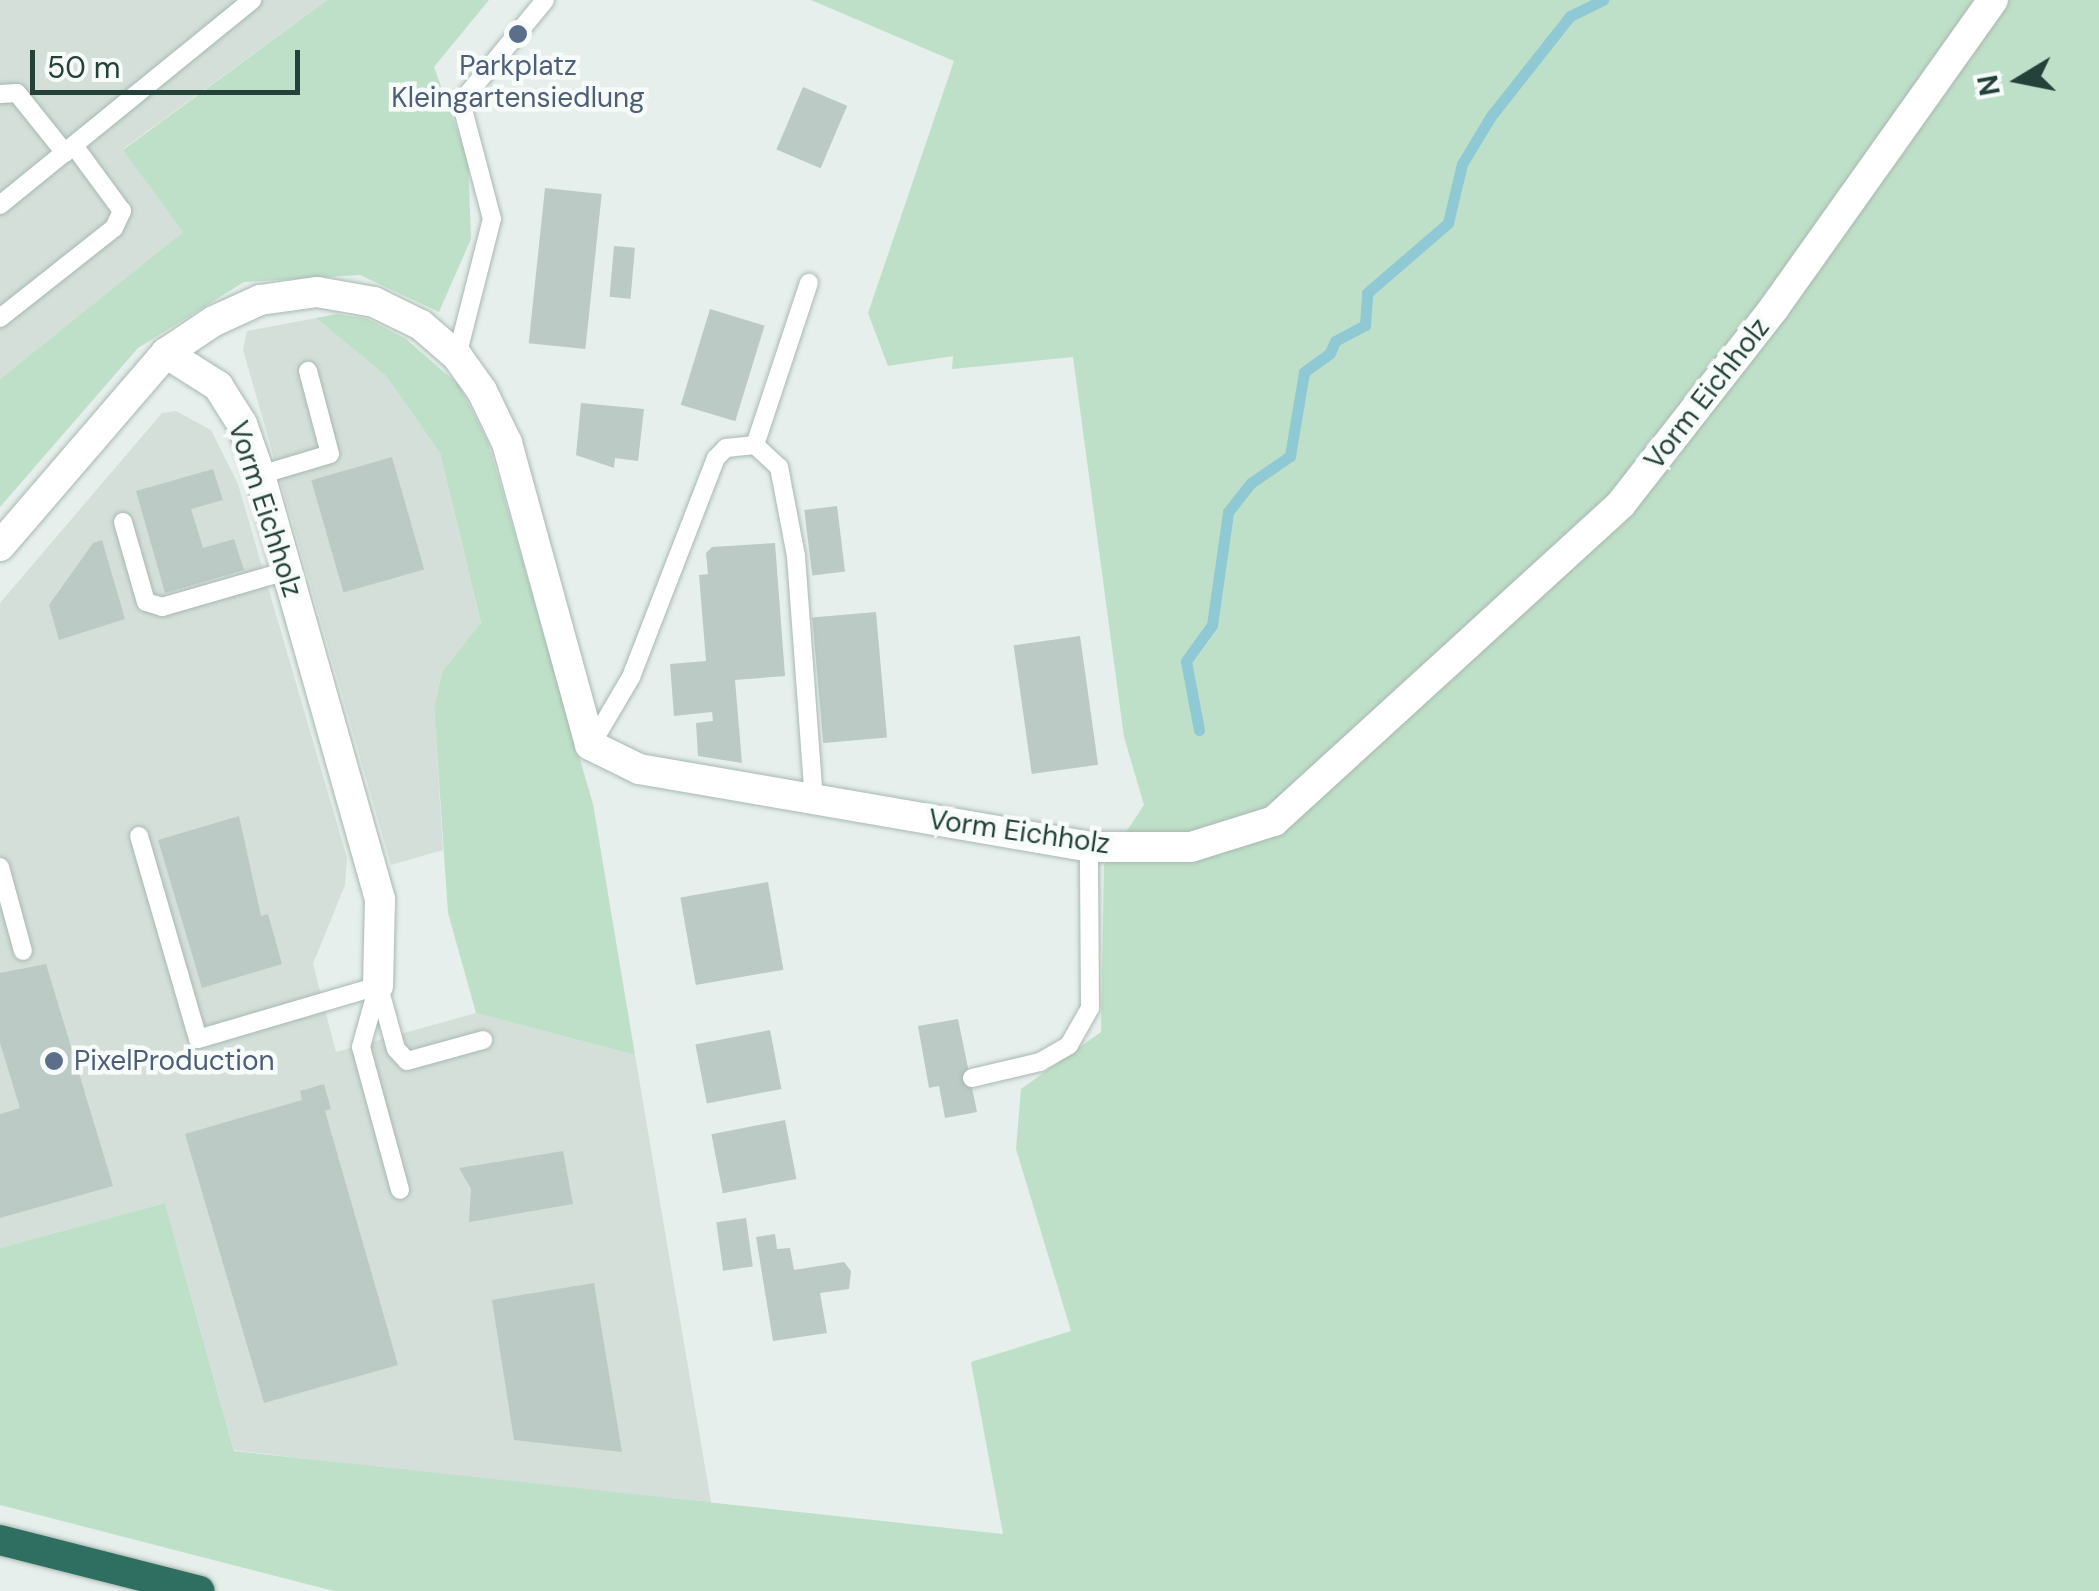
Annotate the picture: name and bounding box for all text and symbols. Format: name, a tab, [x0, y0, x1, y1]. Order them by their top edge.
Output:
marker: Parkplatz Kleingartensiedlung	[507, 23, 529, 45]
scale bar	[35, 30, 305, 92]
north arrow	[1969, 30, 2069, 130]
text: 50 m	[47, 48, 121, 87]
place label: Parkplatz Kleingartensiedlung	[391, 49, 645, 115]
text: N	[1969, 72, 2009, 99]
street label: Vorm Eichholz	[1638, 312, 1776, 476]
street label: Vorm Eichholz	[221, 417, 309, 601]
street label: Vorm Eichholz	[926, 803, 1112, 861]
place label: PixelProduction	[74, 1044, 275, 1078]
marker: PixelProduction	[43, 1050, 65, 1072]

